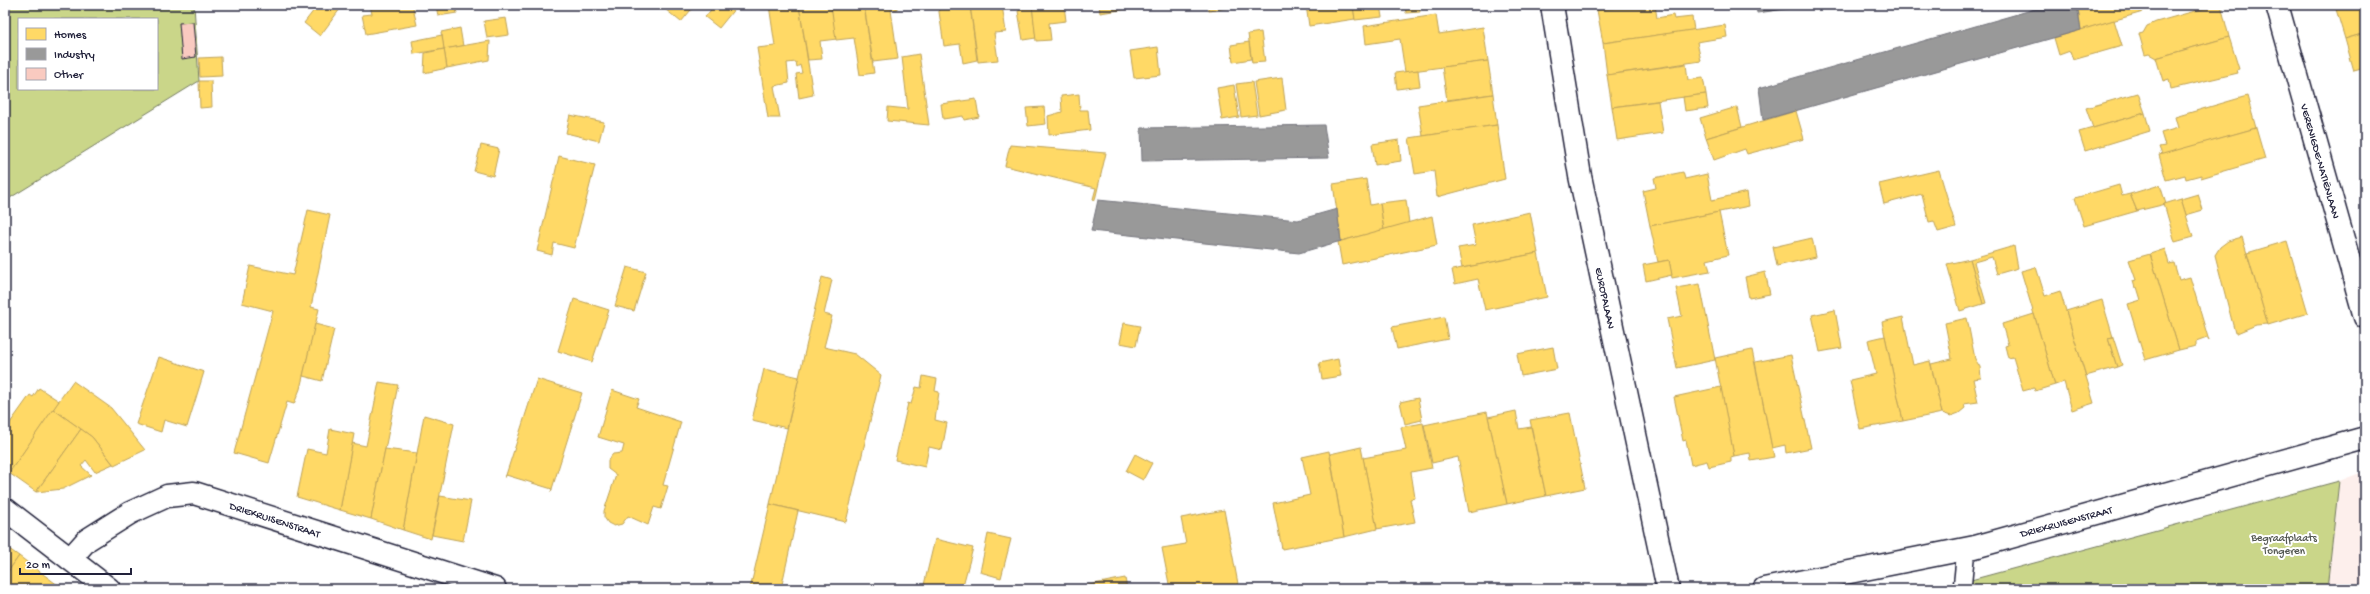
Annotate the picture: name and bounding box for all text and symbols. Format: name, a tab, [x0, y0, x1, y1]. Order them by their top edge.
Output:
legend	[18, 18, 158, 90]
text: Homes	[54, 29, 87, 43]
text: Industry	[54, 49, 95, 63]
text: Other	[54, 69, 85, 83]
street label: VERENIGDE-NATIËNLAAN	[2297, 102, 2341, 220]
street label: EUROPALAAN	[1592, 267, 1616, 330]
street label: DRIEKRUISENSTRAAT	[227, 500, 322, 541]
street label: DRIEKRUISENSTRAAT	[2018, 505, 2115, 541]
park label: Begraafplaats Tongeren	[2250, 532, 2318, 558]
scale bar	[20, 550, 131, 576]
text: 20 m	[26, 559, 51, 573]

